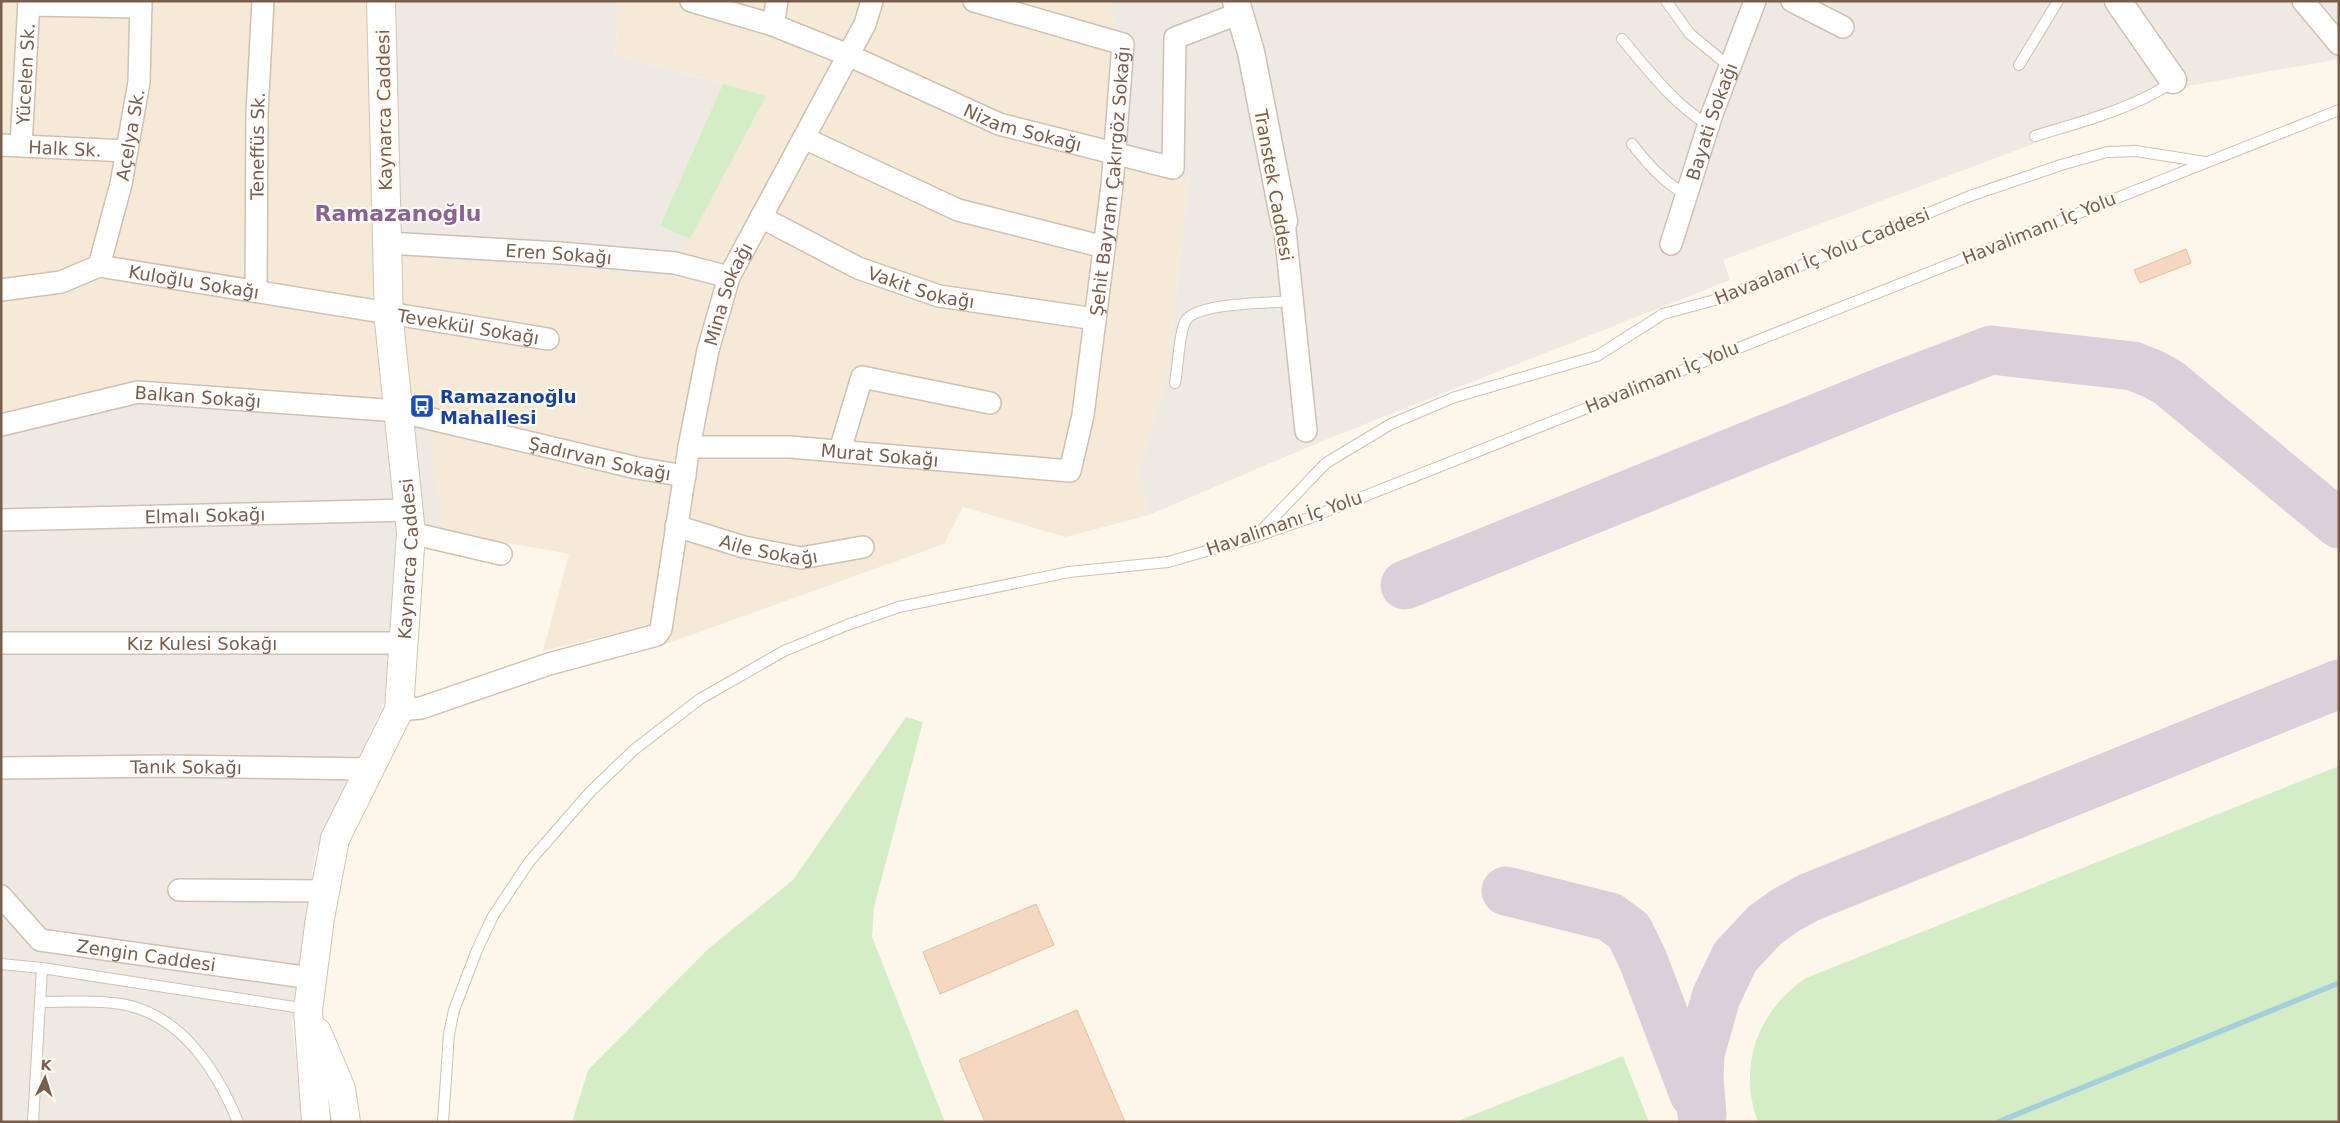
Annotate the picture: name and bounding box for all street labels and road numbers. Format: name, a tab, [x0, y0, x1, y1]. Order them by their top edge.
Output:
street label: Yücelen Sk.	[12, 23, 38, 127]
street label: Kaynarca Caddesi	[372, 29, 396, 191]
street label: Şehit Bayram Çakırgöz Sokağı	[1085, 45, 1133, 317]
street label: Bayati Sokağı	[1681, 60, 1741, 183]
street label: Açelya Sk.	[111, 87, 148, 182]
street label: Teneffüs Sk.	[246, 91, 269, 201]
street label: Nizam Sokağı	[961, 99, 1084, 155]
street label: Transtek Caddesi	[1250, 106, 1298, 263]
street label: Halk Sk.	[28, 136, 102, 160]
street label: Havalimanı İç Yolu	[1959, 188, 2119, 268]
street label: Havaalanı İç Yolu Caddesi	[1711, 203, 1933, 309]
street label: Eren Sokağı	[505, 239, 613, 268]
street label: Mina Sokağı	[699, 239, 756, 348]
street label: Kuloğlu Sokağı	[127, 260, 261, 302]
street label: Vakit Sokağı	[865, 262, 976, 312]
street label: Tevekkül Sokağı	[395, 304, 541, 348]
street label: Havalimanı İç Yolu	[1582, 337, 1742, 417]
street label: Balkan Sokağı	[134, 381, 262, 411]
street label: Şadırvan Sokağı	[527, 432, 673, 484]
street label: Murat Sokağı	[820, 439, 939, 470]
street label: Kaynarca Caddesi	[393, 477, 422, 640]
street label: Havalimanı İç Yolu	[1203, 486, 1365, 560]
street label: Elmalı Sokağı	[144, 503, 266, 527]
street label: Aile Sokağı	[717, 530, 819, 568]
street label: Kız Kulesi Sokağı	[127, 633, 277, 654]
street label: Tanık Sokağı	[129, 755, 242, 778]
street label: Zengin Caddesi	[75, 935, 217, 975]

